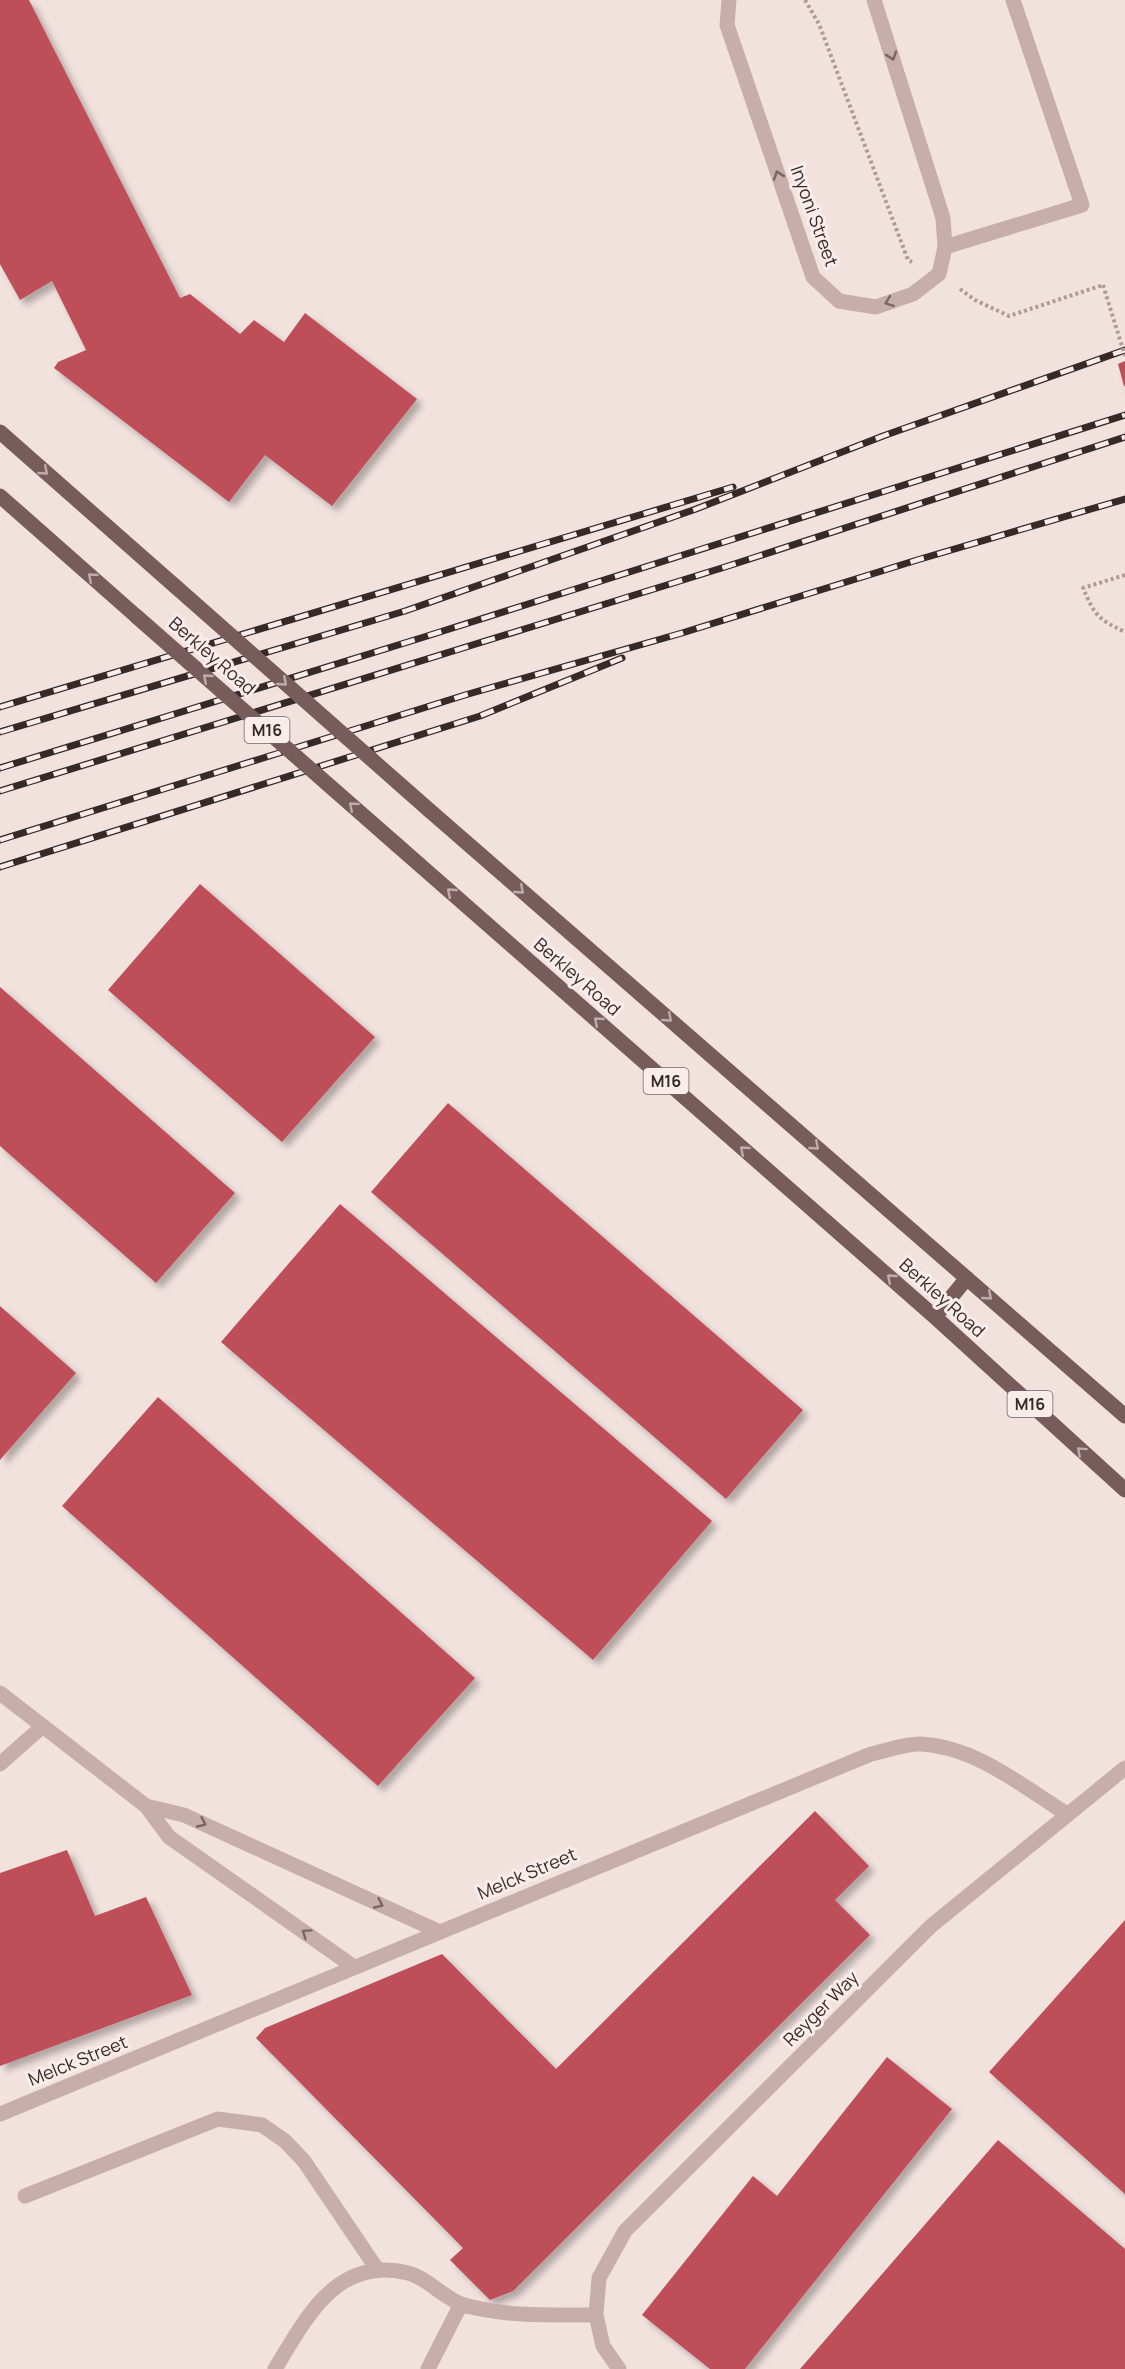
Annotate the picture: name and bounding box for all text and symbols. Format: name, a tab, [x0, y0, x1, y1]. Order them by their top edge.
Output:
one-way arrow	[885, 50, 897, 61]
street label: Inyoni Street	[786, 162, 844, 269]
one-way arrow	[772, 170, 785, 181]
one-way arrow	[884, 295, 895, 308]
one-way arrow	[37, 464, 48, 475]
one-way arrow	[88, 573, 99, 584]
street label: Berkley Road	[164, 611, 261, 699]
one-way arrow	[203, 674, 214, 685]
one-way arrow	[276, 675, 287, 686]
road number: M16	[244, 717, 290, 743]
one-way arrow	[349, 802, 360, 813]
one-way arrow	[513, 883, 524, 894]
one-way arrow	[447, 888, 458, 899]
street label: Berkley Road	[529, 932, 626, 1020]
one-way arrow	[661, 1011, 671, 1022]
one-way arrow	[594, 1017, 605, 1028]
road number: M16	[644, 1068, 688, 1094]
one-way arrow	[808, 1139, 819, 1150]
one-way arrow	[740, 1146, 751, 1157]
street label: Berkley Road	[895, 1252, 991, 1342]
one-way arrow	[887, 1274, 898, 1285]
one-way arrow	[981, 1289, 992, 1300]
road number: M16	[1008, 1391, 1052, 1417]
one-way arrow	[1078, 1447, 1088, 1458]
one-way arrow	[195, 1816, 206, 1828]
street label: Melck Street	[473, 1841, 580, 1905]
one-way arrow	[373, 1897, 384, 1909]
one-way arrow	[302, 1929, 313, 1940]
street label: Reyger Way	[777, 1965, 863, 2051]
street label: Melck Street	[24, 2029, 131, 2091]

